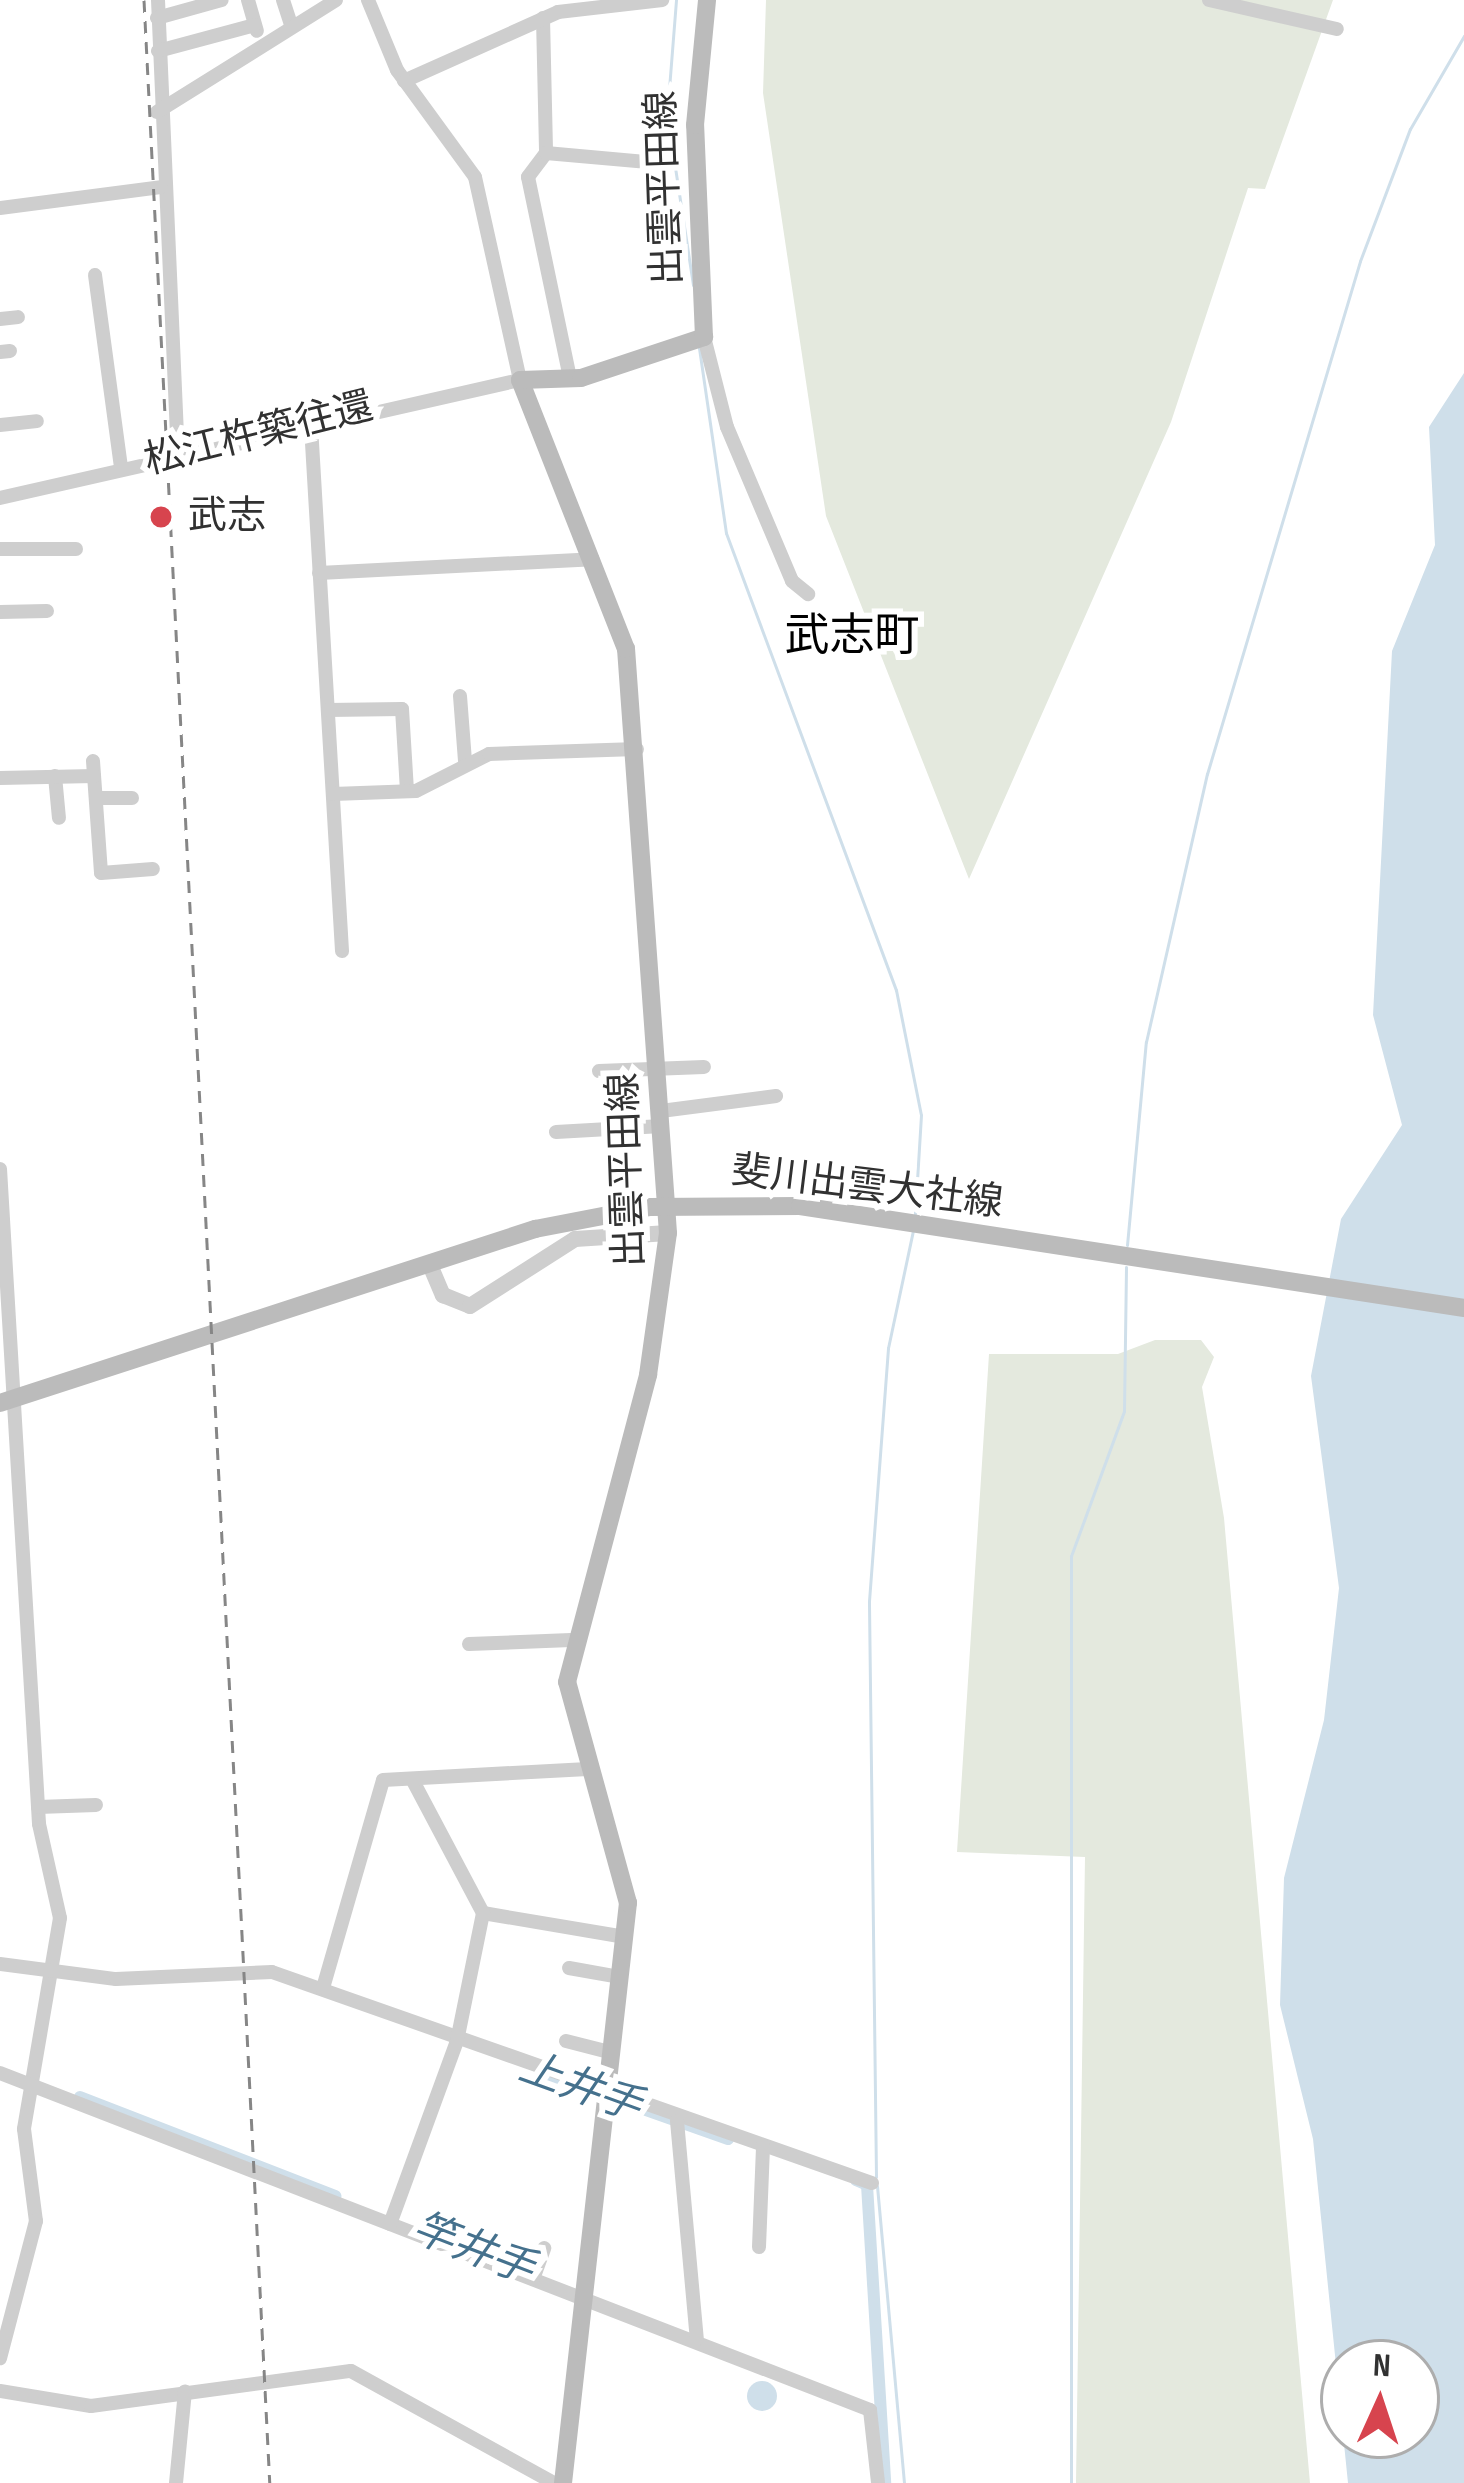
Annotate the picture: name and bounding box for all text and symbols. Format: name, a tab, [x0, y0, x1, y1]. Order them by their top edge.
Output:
street label: 出雲平田線	[639, 90, 693, 286]
street label: 松江杵築往還	[140, 384, 378, 486]
place label: 武志	[188, 494, 266, 540]
marker: 武志	[145, 501, 177, 533]
district label: 武志町	[785, 610, 919, 664]
street label: 出雲平田線	[601, 1072, 655, 1268]
street label: 斐川出雲大社線	[729, 1148, 1005, 1228]
water label: 上井手	[512, 2043, 648, 2133]
water label: 竿井手	[405, 2204, 541, 2296]
north arrow	[1320, 2339, 1440, 2459]
text: N	[1372, 2346, 1392, 2386]

